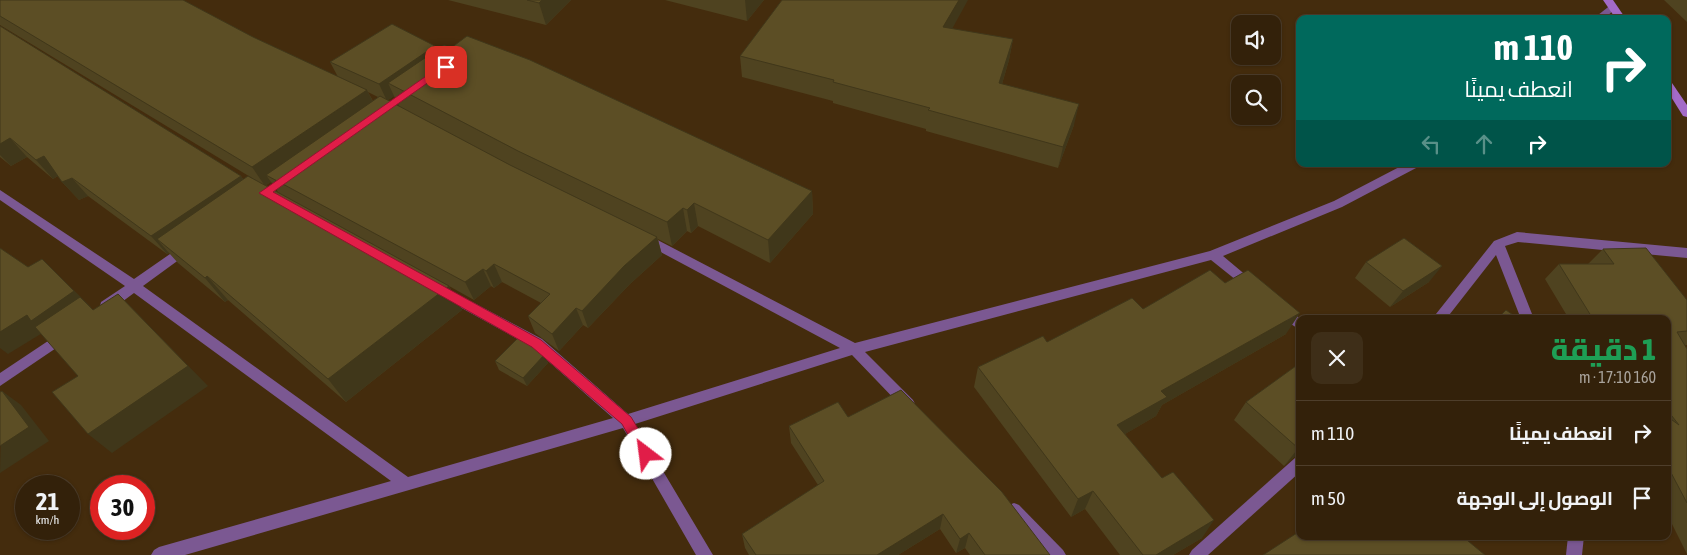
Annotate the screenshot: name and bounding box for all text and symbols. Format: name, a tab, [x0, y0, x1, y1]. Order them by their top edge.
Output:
map controls	[1231, 15, 1281, 125]
button: sound	[1231, 15, 1281, 65]
text: 110 m	[1494, 27, 1573, 67]
icon: right	[1591, 35, 1656, 100]
pin	[425, 46, 467, 88]
icon: arrive	[432, 53, 460, 81]
button: search	[1231, 75, 1281, 125]
text: انعطف يمينًا	[1464, 76, 1573, 102]
icon: left	[1417, 130, 1445, 158]
icon: ahead	[1470, 130, 1498, 158]
icon: right	[1523, 130, 1551, 158]
button: close	[1311, 332, 1363, 384]
text: 1 دقيقة	[1551, 332, 1656, 366]
text: 160 m · 17:10	[1579, 368, 1656, 386]
icon: right	[1628, 419, 1656, 447]
text: 110 m	[1311, 422, 1354, 444]
text: انعطف يمينًا	[1509, 422, 1613, 444]
position arrow	[619, 427, 671, 479]
speed limit sign: 30	[90, 475, 155, 540]
icon: arrive	[1628, 484, 1656, 512]
text: 21	[36, 487, 59, 515]
text: 50 m	[1311, 487, 1345, 509]
text: الوصول إلى الوجهة	[1456, 487, 1613, 509]
text: km/h	[36, 513, 59, 527]

